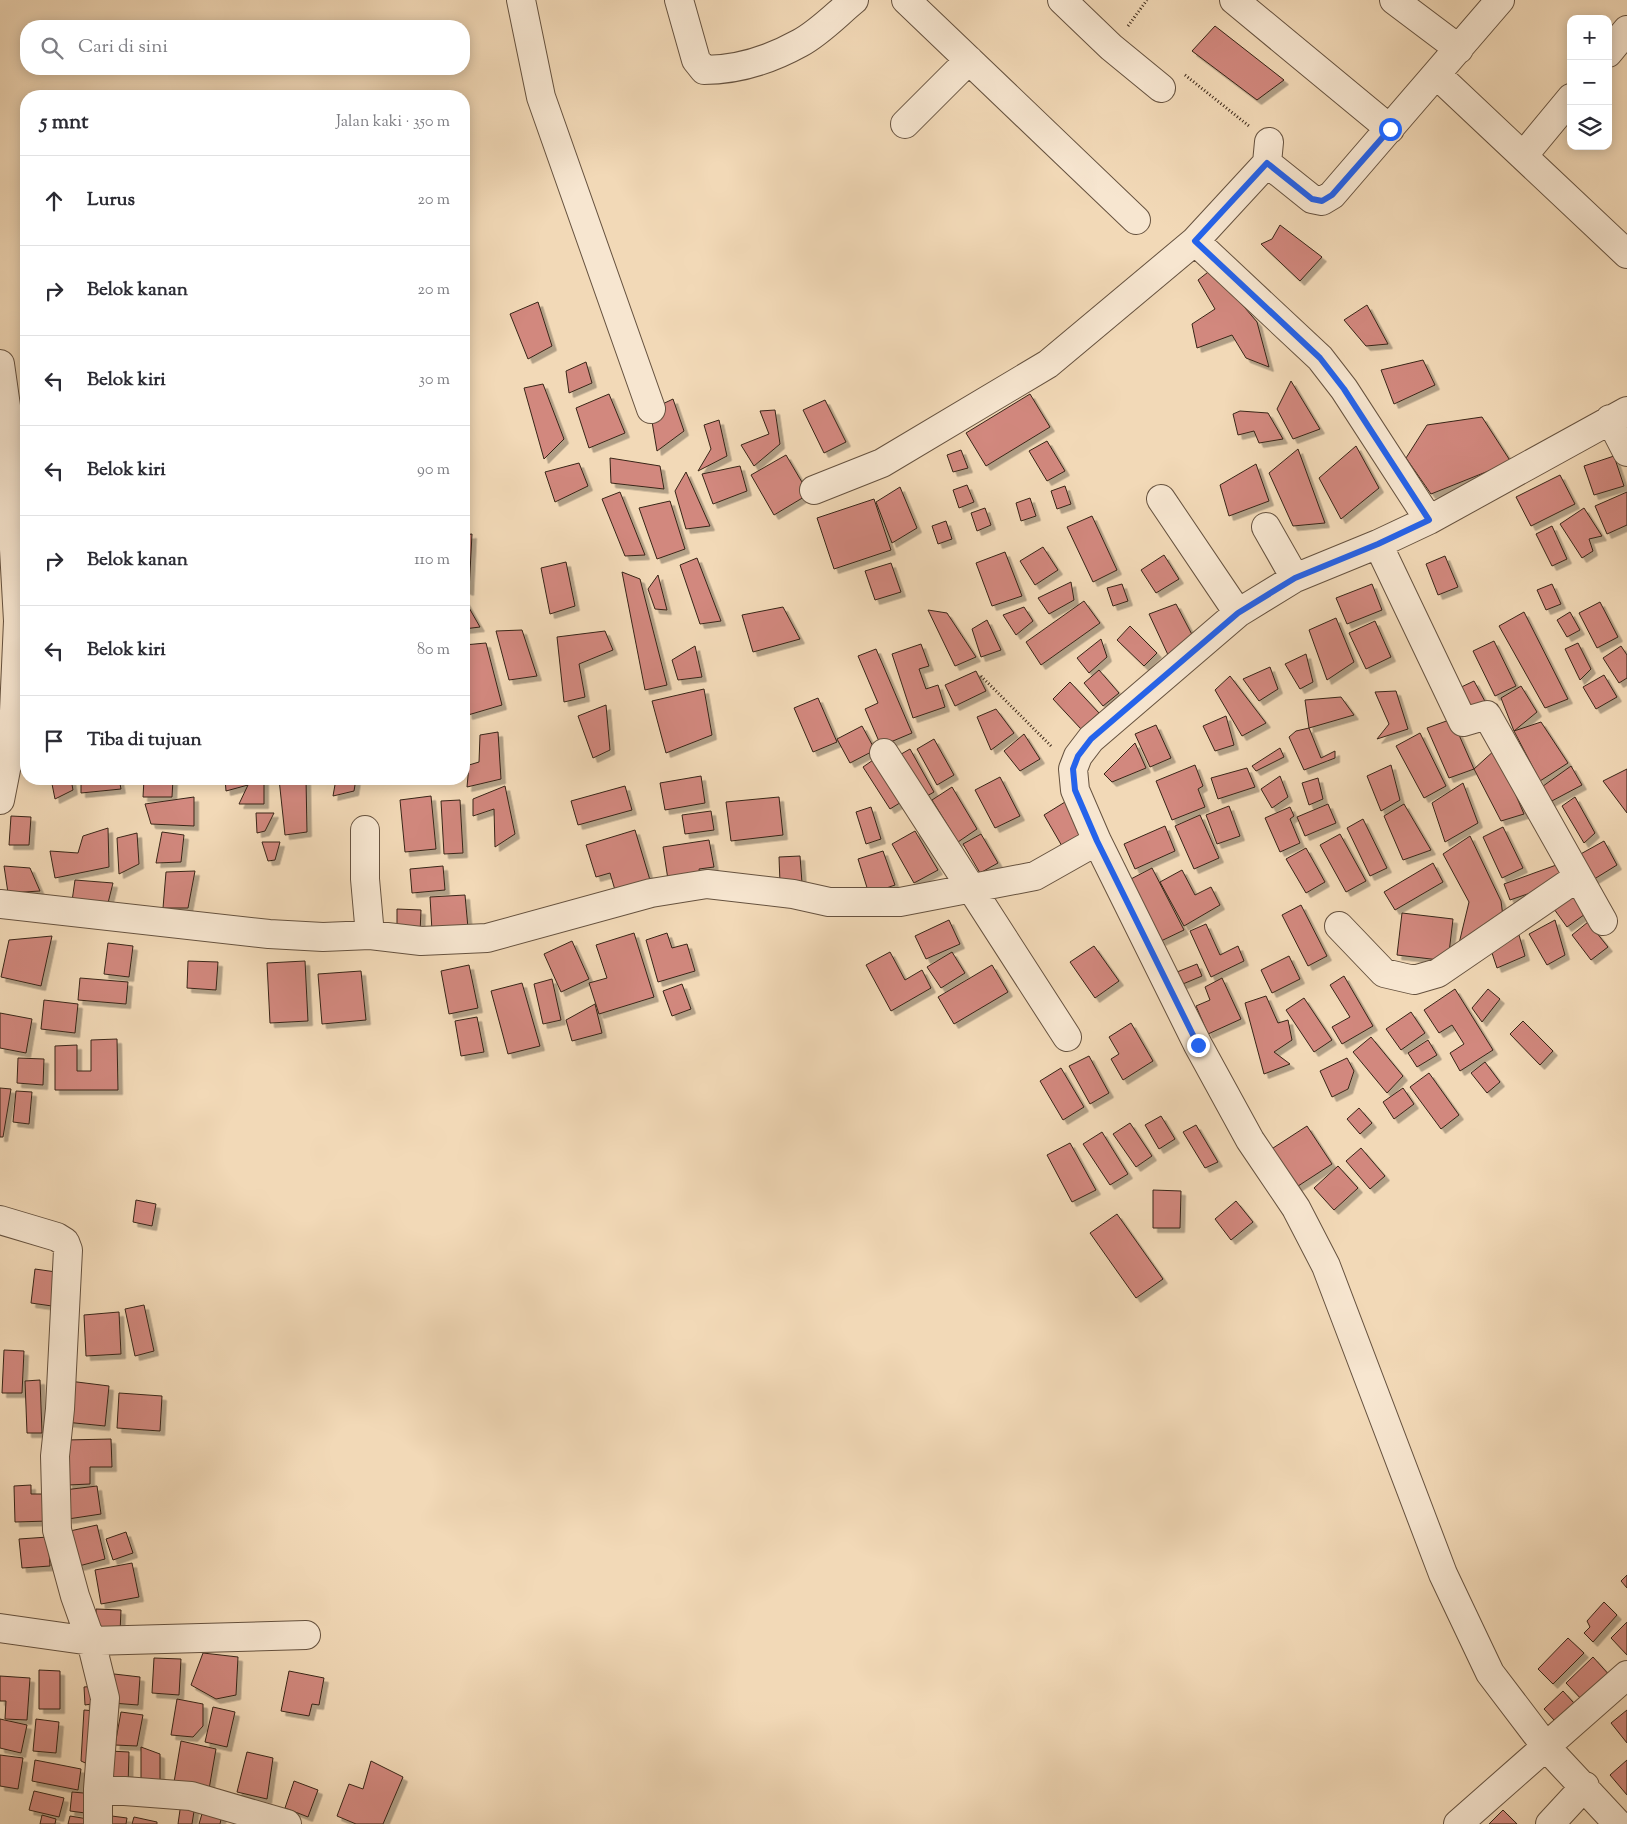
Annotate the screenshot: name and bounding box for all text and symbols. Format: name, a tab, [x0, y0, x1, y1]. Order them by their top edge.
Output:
map controls	[1567, 15, 1612, 150]
button: +	[1567, 15, 1612, 60]
search box	[20, 20, 470, 75]
icon: search	[38, 34, 66, 62]
text: Cari di sini	[78, 34, 168, 61]
button: −	[1567, 60, 1612, 105]
button: layers	[1567, 105, 1612, 150]
text: 5 mnt	[40, 108, 88, 138]
text: Jalan kaki · 350 m	[336, 111, 450, 134]
route start	[1379, 118, 1402, 141]
icon: ahead	[40, 187, 68, 215]
text: Lurus	[87, 187, 135, 214]
text: 20 m	[417, 189, 450, 212]
icon: right	[40, 277, 68, 305]
text: Belok kanan	[87, 277, 188, 304]
text: 20 m	[417, 279, 450, 302]
icon: left	[40, 367, 68, 395]
text: Belok kiri	[87, 367, 166, 394]
text: 30 m	[419, 369, 450, 392]
icon: left	[40, 457, 68, 485]
text: Belok kiri	[87, 457, 166, 484]
text: 90 m	[417, 459, 450, 482]
icon: right	[40, 547, 68, 575]
text: Belok kanan	[87, 547, 188, 574]
text: 110 m	[414, 549, 450, 572]
icon: left	[40, 637, 68, 665]
text: Belok kiri	[87, 637, 166, 664]
text: 80 m	[417, 639, 450, 662]
icon: arrive	[40, 727, 68, 755]
text: Tiba di tujuan	[87, 727, 202, 754]
route end	[1187, 1034, 1210, 1057]

